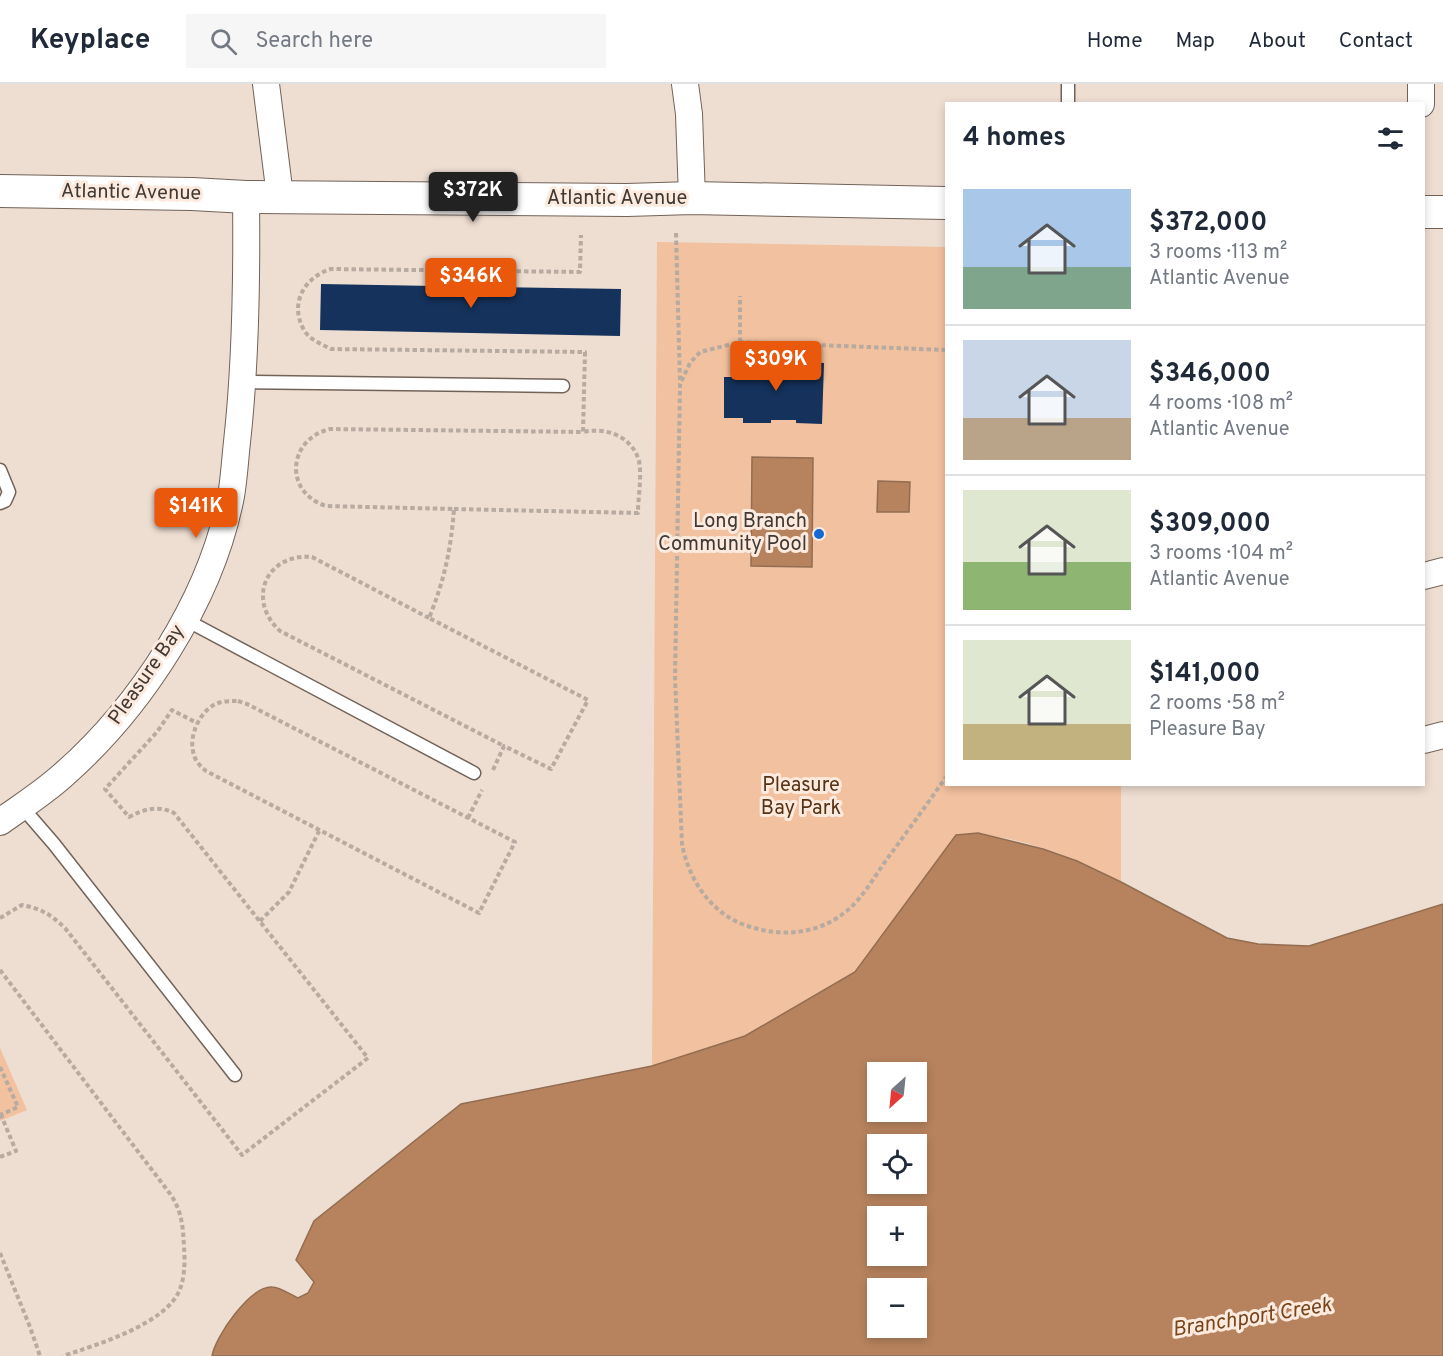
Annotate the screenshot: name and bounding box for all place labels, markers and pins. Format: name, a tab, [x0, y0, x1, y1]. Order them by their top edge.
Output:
pin: $372K	[431, 172, 515, 223]
pin: $346K	[429, 258, 513, 309]
pin: $309K	[734, 341, 818, 392]
pin: $141K	[154, 488, 238, 539]
place label: Long Branch Community Pool	[658, 509, 807, 558]
marker: Long Branch Community Pool	[812, 527, 826, 541]

